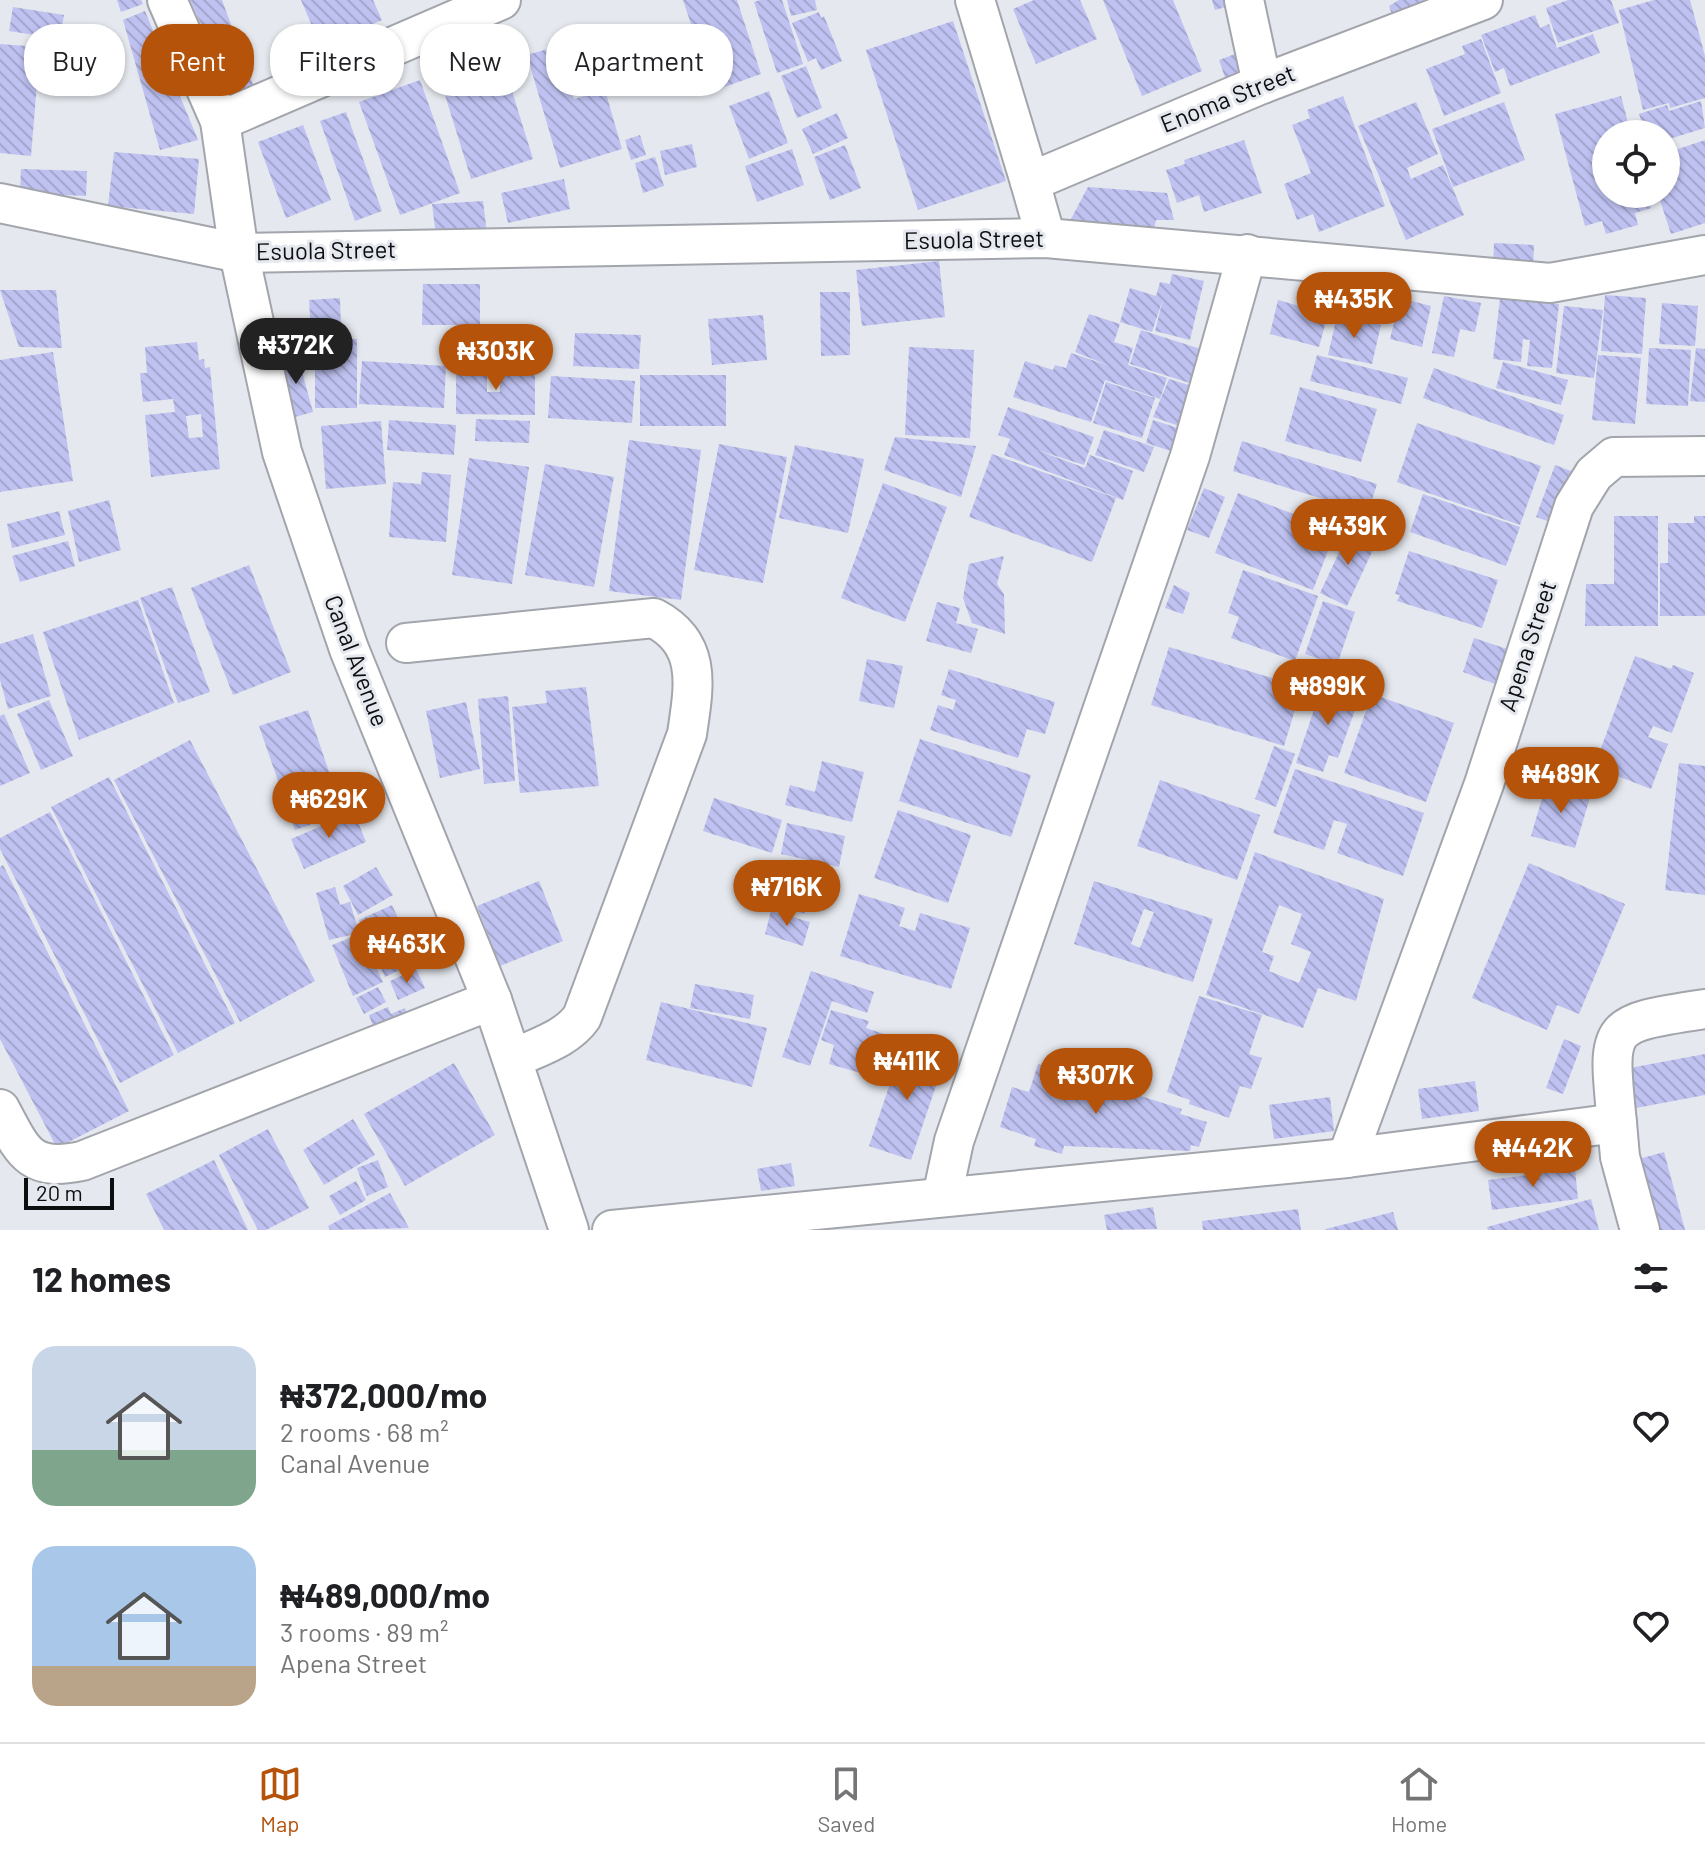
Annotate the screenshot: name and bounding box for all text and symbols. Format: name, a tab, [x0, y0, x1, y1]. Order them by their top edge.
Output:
chip: Buy	[24, 24, 125, 96]
chip: Rent	[141, 24, 254, 96]
chip: Filters	[270, 24, 404, 96]
chip: New	[420, 24, 530, 96]
chip: Apartment	[546, 24, 733, 96]
street label: Enoma Street	[1156, 57, 1299, 138]
map controls	[1592, 120, 1680, 208]
button: locate	[1592, 120, 1680, 208]
street label: Esuola Street	[904, 223, 1044, 254]
street label: Esuola Street	[256, 234, 396, 265]
pin: ₦435K	[1298, 272, 1410, 340]
text: ₦435K	[1315, 282, 1393, 313]
pin: ₦372K	[240, 318, 352, 386]
pin: ₦303K	[440, 324, 552, 392]
text: ₦372K	[258, 328, 334, 359]
text: ₦303K	[457, 334, 535, 365]
pin: ₦439K	[1292, 499, 1404, 567]
text: ₦439K	[1309, 509, 1387, 540]
street label: Apena Street	[1492, 576, 1561, 715]
street label: Canal Avenue	[319, 591, 396, 730]
pin: ₦899K	[1272, 659, 1384, 727]
text: ₦899K	[1290, 669, 1366, 700]
pin: ₦489K	[1505, 747, 1617, 815]
text: ₦489K	[1522, 757, 1600, 788]
pin: ₦629K	[273, 772, 385, 840]
text: ₦629K	[290, 782, 368, 813]
pin: ₦716K	[731, 860, 843, 928]
text: ₦716K	[751, 870, 823, 901]
pin: ₦463K	[351, 917, 463, 985]
text: ₦463K	[368, 927, 446, 958]
pin: ₦411K	[851, 1034, 963, 1102]
text: ₦411K	[874, 1044, 940, 1075]
pin: ₦307K	[1040, 1048, 1152, 1116]
text: ₦307K	[1058, 1058, 1134, 1089]
pin: ₦442K	[1477, 1121, 1589, 1189]
text: ₦442K	[1492, 1131, 1574, 1162]
scale bar	[24, 1174, 114, 1210]
text: 20 m	[36, 1179, 83, 1205]
icon: filters	[1629, 1256, 1673, 1300]
text: 12 homes	[32, 1258, 171, 1299]
text: ₦372,000/mo	[280, 1374, 487, 1415]
icon: home	[96, 1378, 192, 1474]
icon: heart	[1629, 1404, 1673, 1448]
text: 2 rooms · 68 m²	[280, 1416, 449, 1447]
text: Canal Avenue	[280, 1447, 430, 1478]
text: ₦489,000/mo	[280, 1574, 490, 1615]
icon: home	[96, 1578, 192, 1674]
icon: heart	[1629, 1604, 1673, 1648]
text: 3 rooms · 89 m²	[280, 1616, 448, 1647]
text: Apena Street	[280, 1647, 427, 1678]
tab: Map	[258, 1762, 302, 1836]
tab: Saved	[818, 1762, 875, 1836]
tab: Home	[1391, 1762, 1447, 1836]

